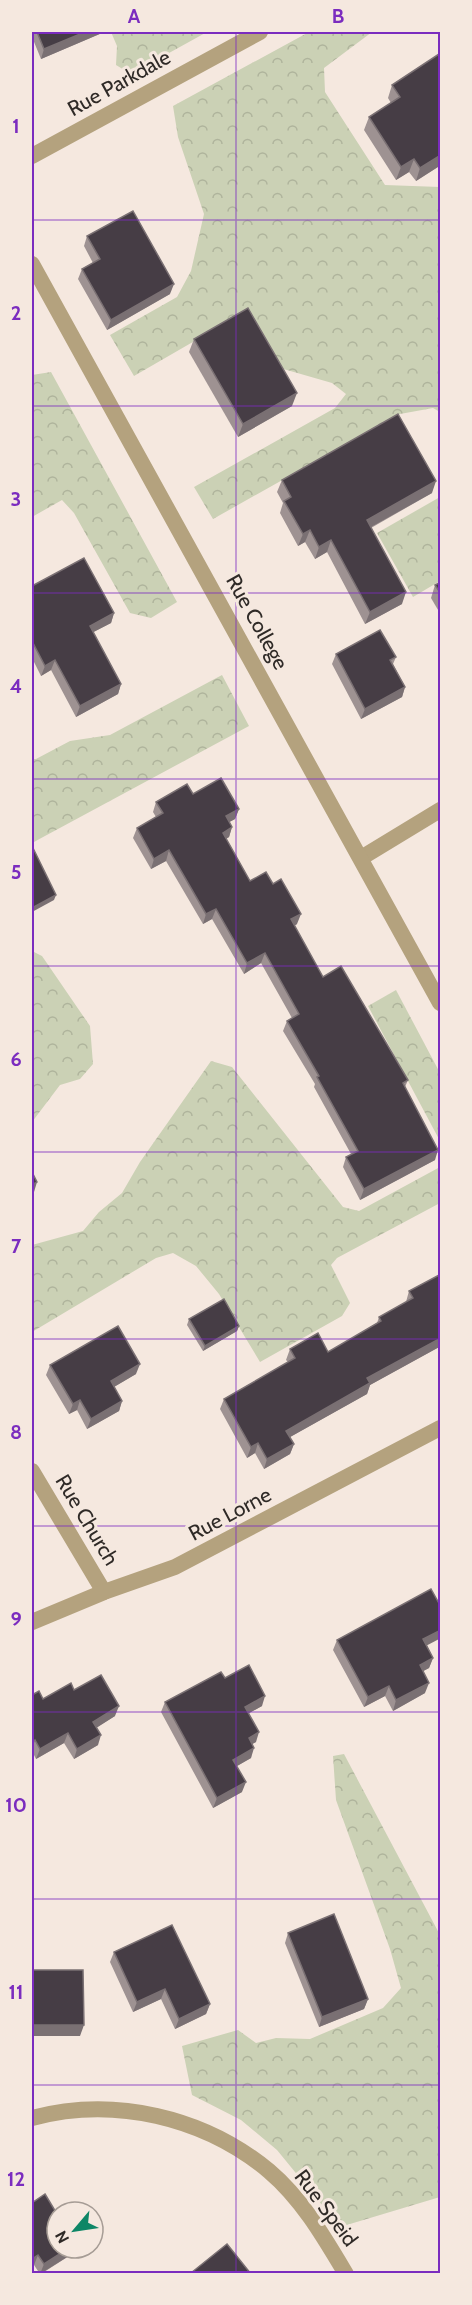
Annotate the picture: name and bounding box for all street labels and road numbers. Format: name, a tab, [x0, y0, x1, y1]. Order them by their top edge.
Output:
street label: Rue Parkdale	[63, 44, 175, 121]
street label: Rue College	[221, 570, 294, 674]
street label: Rue Church	[51, 1470, 124, 1570]
street label: Rue Lorne	[184, 1481, 276, 1546]
street label: Rue Speid	[289, 2164, 363, 2251]

